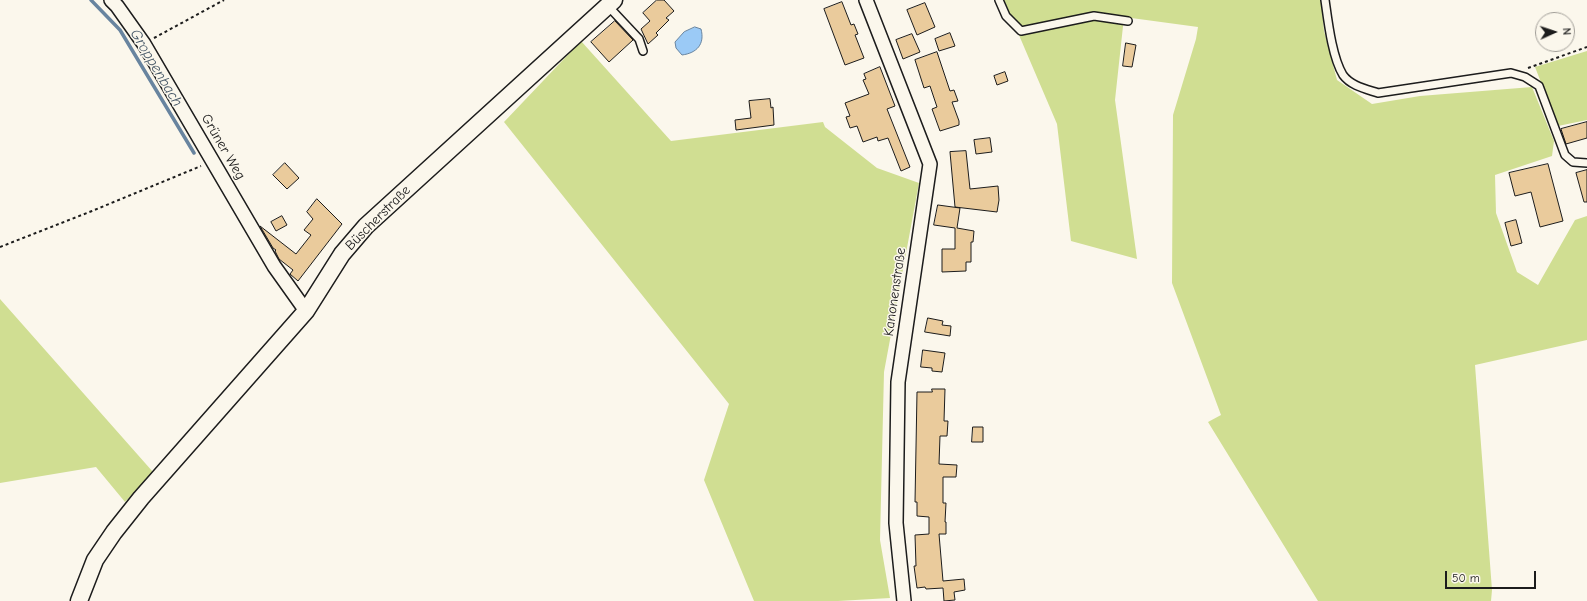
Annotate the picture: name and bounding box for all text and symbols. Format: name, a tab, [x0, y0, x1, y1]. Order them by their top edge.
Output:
north arrow	[1535, 12, 1575, 52]
water label: Groppenbach	[126, 26, 186, 110]
text: N	[1560, 27, 1573, 35]
street label: Grüner Weg	[197, 111, 249, 183]
street label: Büscherstraße	[342, 182, 414, 254]
street label: Kanonenstraße	[880, 247, 910, 337]
scale bar	[1447, 563, 1538, 589]
text: 50 m	[1452, 571, 1480, 585]

